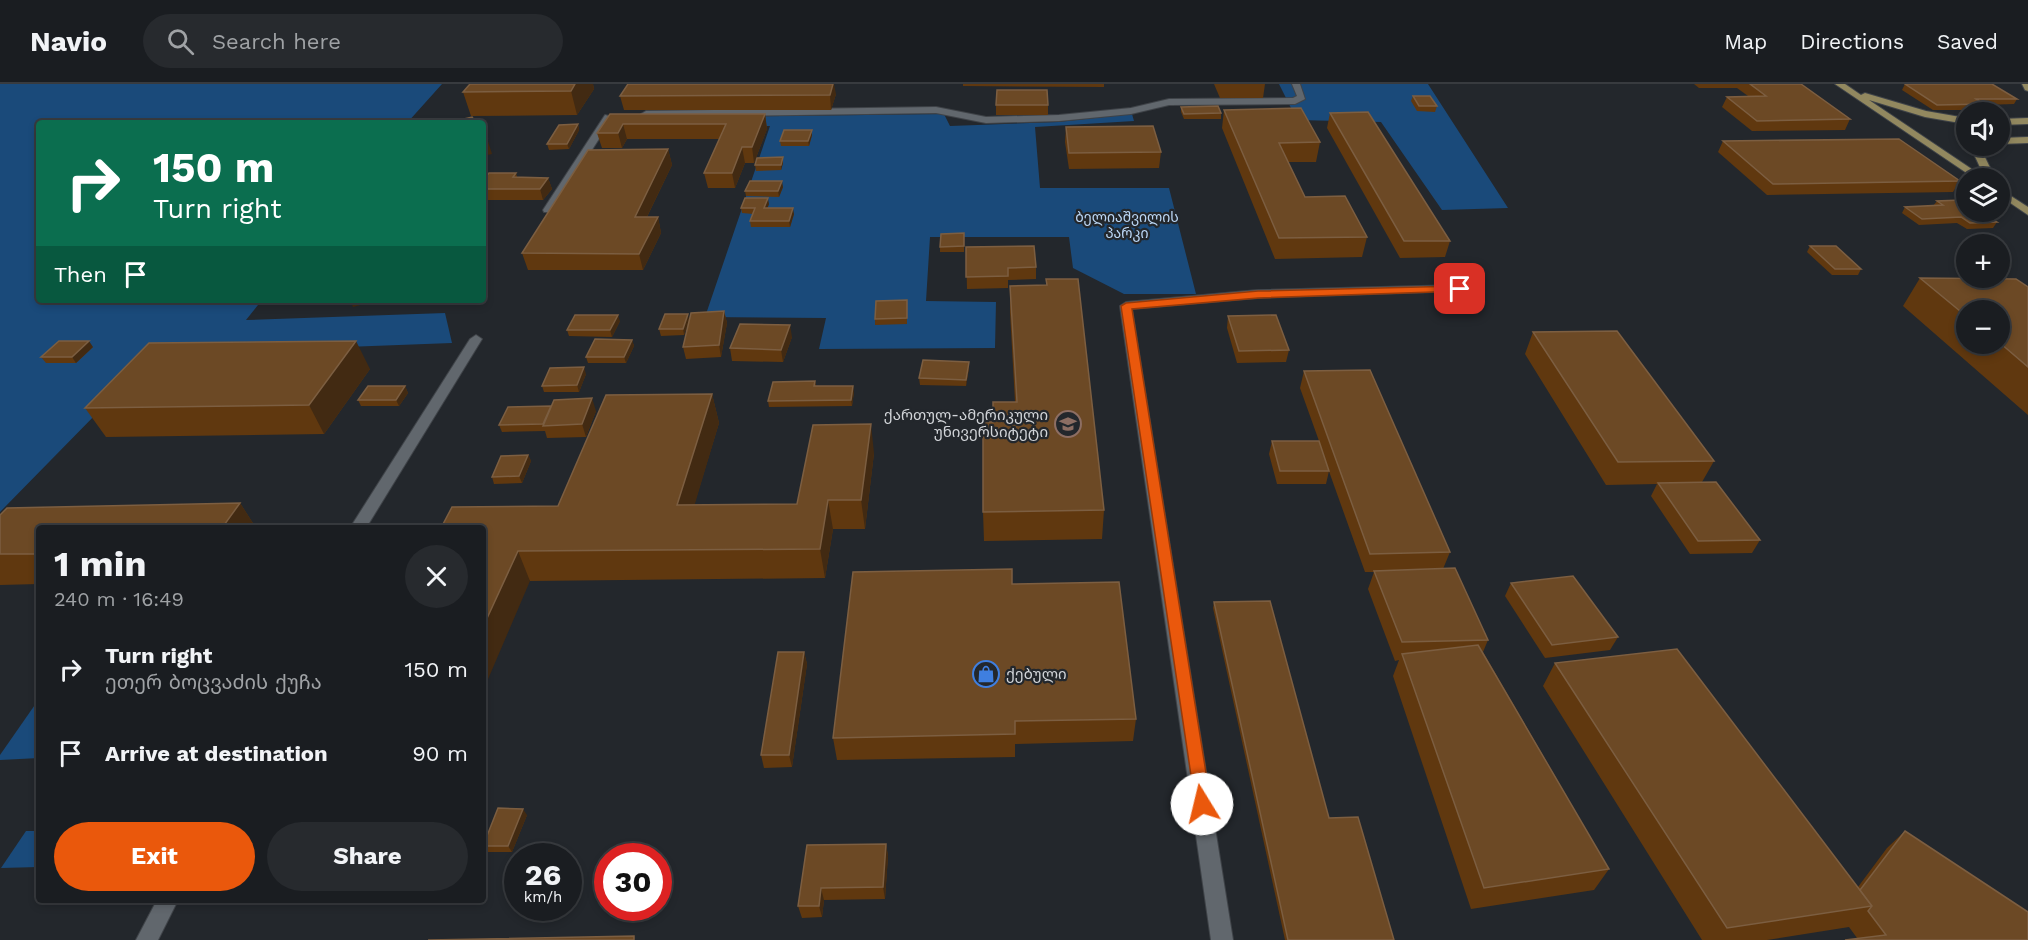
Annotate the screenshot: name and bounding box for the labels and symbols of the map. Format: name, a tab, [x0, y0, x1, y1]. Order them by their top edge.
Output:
park label: ბელიაშვილის პარკი	[1075, 209, 1179, 242]
pin	[1434, 263, 1485, 314]
place label: ქართულ-ამერიკული უნივერსიტეტი	[884, 406, 1048, 441]
school or university icon: ქართულ-ამერიკული უნივერსიტეტი	[1053, 409, 1083, 439]
shop icon: ქებული	[971, 659, 1001, 689]
place label: ქებული	[1006, 665, 1067, 683]
position arrow	[1170, 772, 1234, 836]
speed limit sign: 30	[594, 843, 672, 921]

